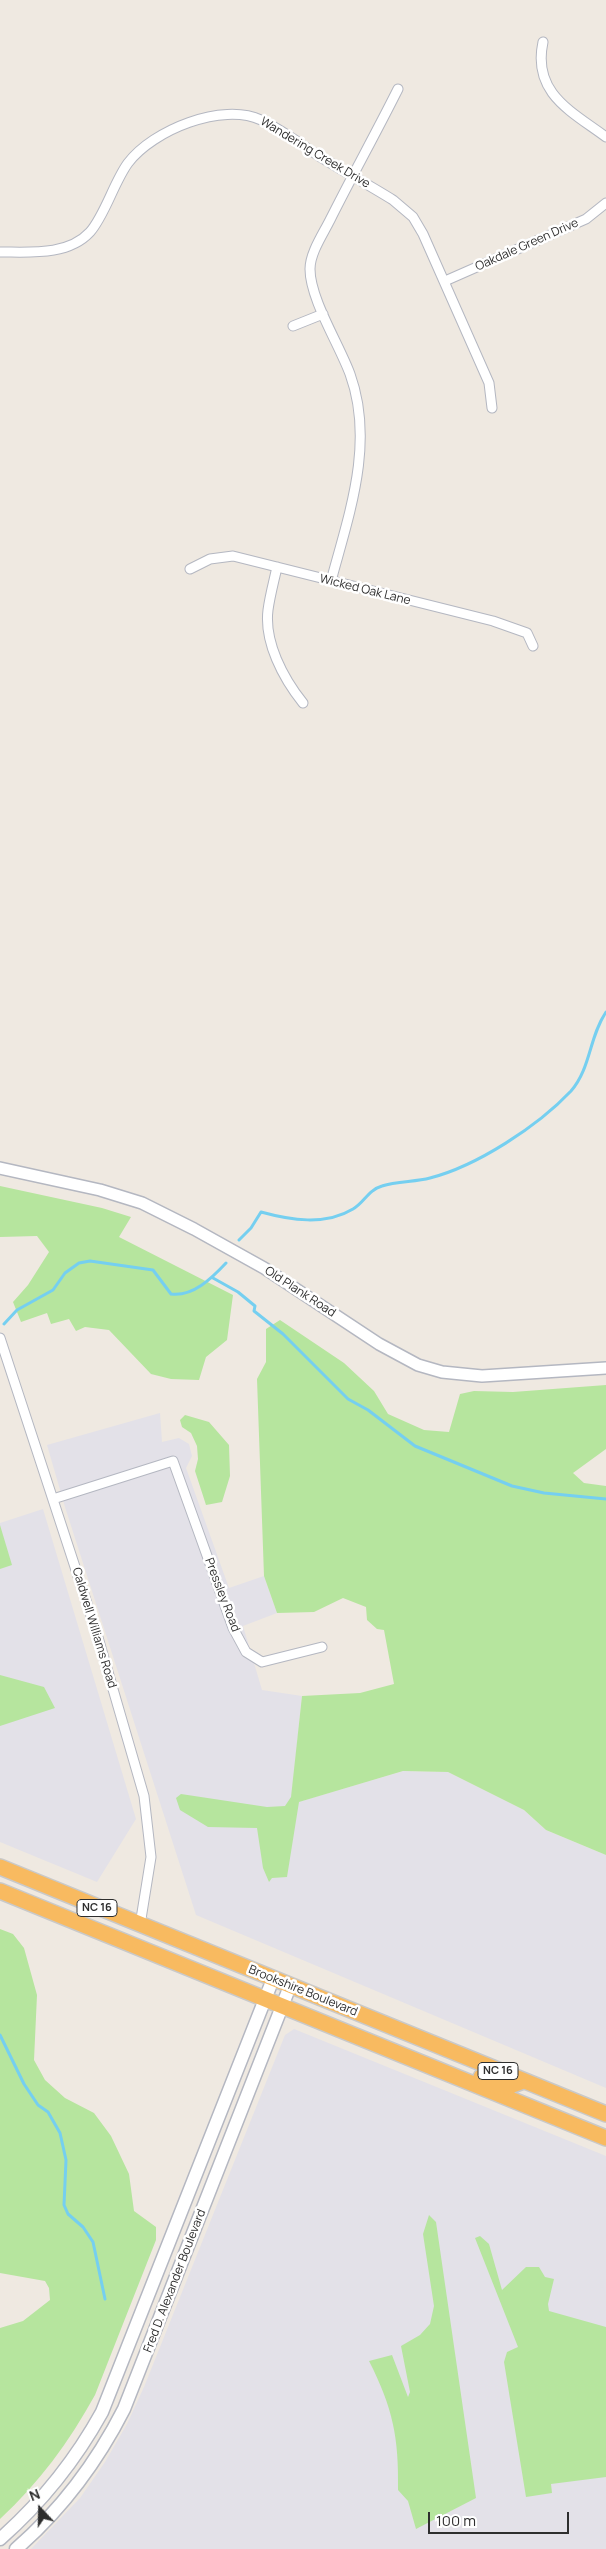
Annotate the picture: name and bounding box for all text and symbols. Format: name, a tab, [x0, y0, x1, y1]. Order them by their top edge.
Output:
street label: Wandering Creek Drive	[257, 114, 373, 192]
street label: Oakdale Green Drive	[473, 216, 581, 274]
street label: Wicked Oak Lane	[318, 572, 412, 608]
street label: Old Plank Road	[262, 1264, 338, 1320]
street label: Pressley Road	[201, 1556, 243, 1634]
street label: Caldwell Williams Road	[69, 1566, 119, 1690]
road number: NC 16	[77, 1900, 117, 1916]
street label: Brookshire Boulevard	[246, 1963, 360, 2019]
road number: NC 16	[478, 2062, 518, 2080]
street label: Fred D. Alexander Boulevard	[141, 2207, 209, 2355]
north arrow	[15, 2484, 65, 2534]
text: N	[26, 2484, 43, 2505]
scale bar	[431, 2502, 572, 2534]
text: 100 m	[436, 2510, 476, 2531]

